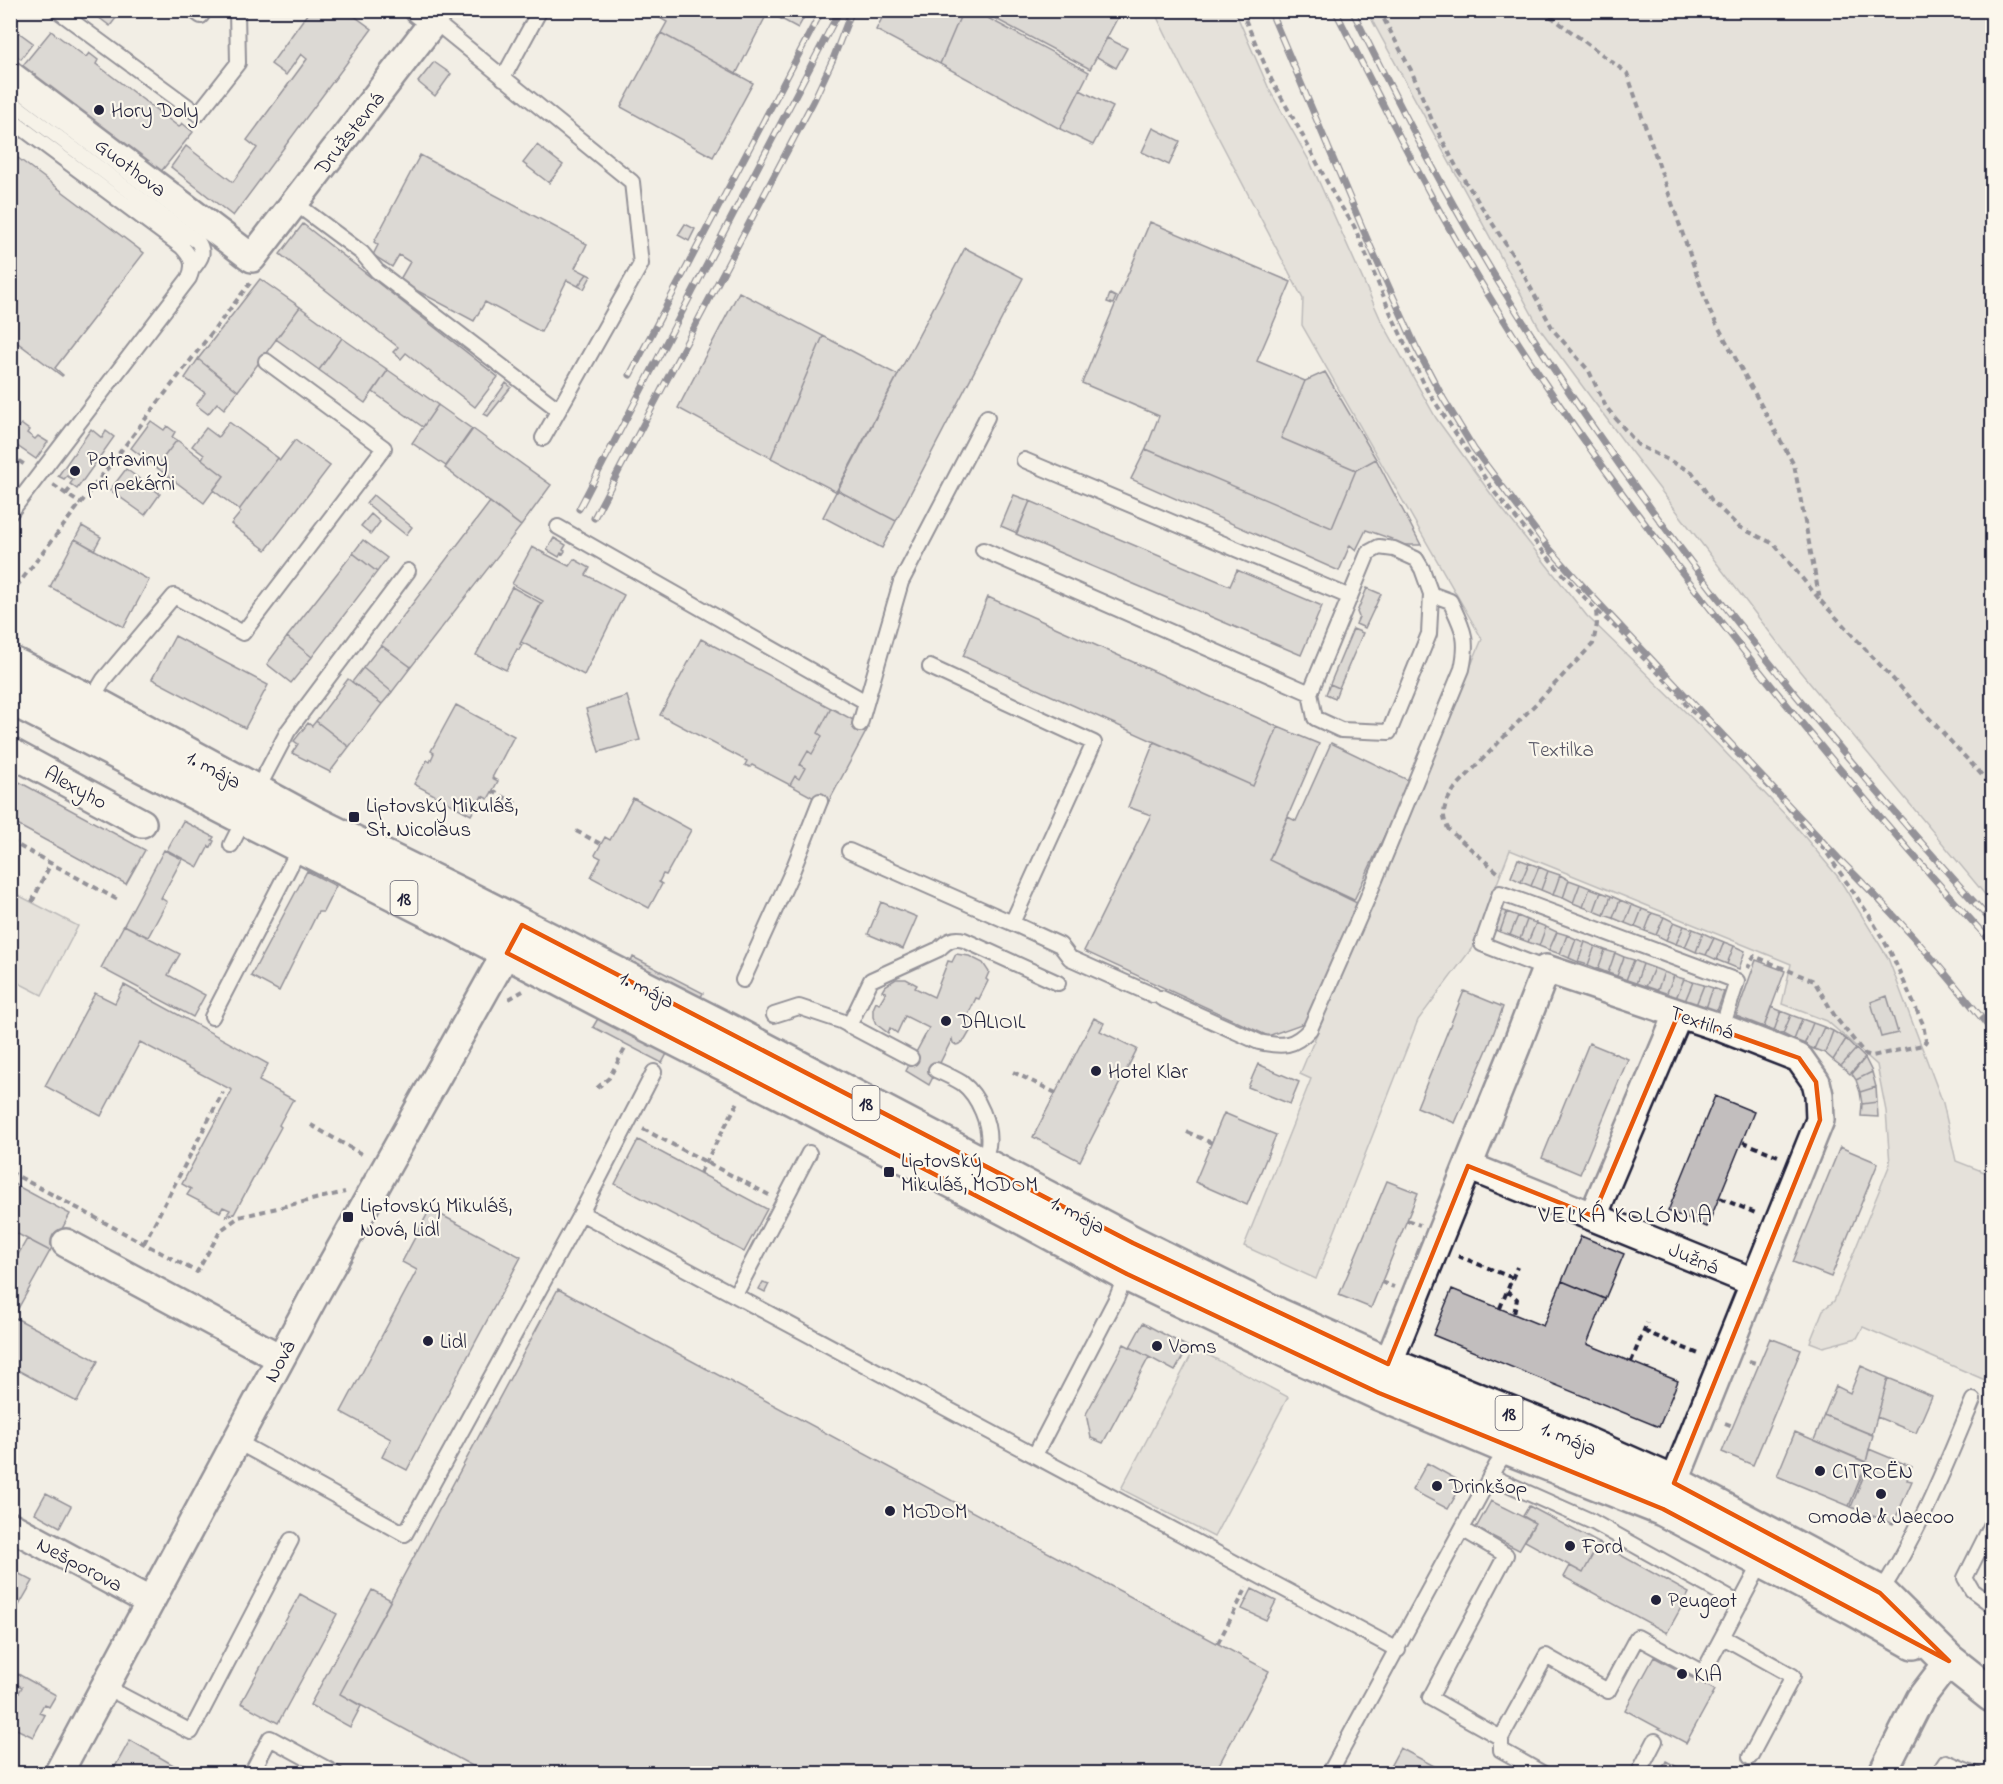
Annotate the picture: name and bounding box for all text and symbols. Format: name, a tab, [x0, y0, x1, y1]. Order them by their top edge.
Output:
street label: Družstevná	[308, 86, 393, 183]
place label: Hory Doly	[111, 97, 198, 129]
marker: Hory Doly	[92, 103, 106, 117]
street label: Guothova	[87, 132, 172, 206]
place label: Potraviny pri pekárni	[87, 446, 175, 500]
marker: Potraviny pri pekárni	[68, 464, 82, 478]
park label: Textilka	[1528, 736, 1594, 766]
street label: 1. mája	[180, 744, 246, 798]
street label: Alexyho	[37, 759, 112, 820]
place label: Liptovský Mikuláš, St. Nicolaus	[366, 792, 518, 846]
marker: Liptovský Mikuláš, St. Nicolaus	[347, 810, 361, 824]
road number: 18	[390, 881, 418, 915]
street label: 1. mája	[613, 964, 679, 1017]
street label: Textilná	[1665, 999, 1738, 1049]
place label: DALIOIL	[957, 1008, 1026, 1038]
marker: DALIOIL	[939, 1014, 953, 1028]
place label: Hotel Klar	[1108, 1058, 1188, 1088]
marker: Hotel Klar	[1089, 1064, 1103, 1078]
road number: 18	[852, 1086, 880, 1120]
place label: Liptovský Mikuláš, MODOM	[901, 1147, 1038, 1201]
marker: Liptovský Mikuláš, MODOM	[882, 1165, 896, 1179]
street label: 1. mája	[1044, 1189, 1110, 1243]
place label: Liptovský Mikuláš, Nová, Lidl	[360, 1192, 512, 1246]
district label: VEĽKÁ KOLÓNIA	[1537, 1199, 1714, 1234]
marker: Liptovský Mikuláš, Nová, Lidl	[341, 1210, 355, 1224]
street label: Južná	[1663, 1236, 1723, 1284]
place label: Lidl	[440, 1328, 467, 1358]
place label: Voms	[1168, 1333, 1217, 1363]
marker: Lidl	[421, 1334, 435, 1348]
street label: Nová	[257, 1335, 304, 1388]
marker: Voms	[1150, 1339, 1164, 1353]
road number: 18	[1496, 1396, 1522, 1430]
street label: 1. mája	[1535, 1415, 1601, 1465]
place label: CITROËN	[1832, 1458, 1913, 1488]
marker: CITROËN	[1813, 1464, 1827, 1478]
place label: Drinkšop	[1448, 1473, 1527, 1503]
marker: Drinkšop	[1430, 1479, 1444, 1493]
marker: Omoda & Jaecoo	[1874, 1487, 1888, 1501]
place label: MODOM	[902, 1498, 968, 1528]
place label: Omoda & Jaecoo	[1808, 1503, 1954, 1533]
marker: MODOM	[883, 1504, 897, 1518]
street label: Nešporova	[31, 1531, 127, 1601]
place label: Ford	[1581, 1533, 1623, 1563]
marker: Ford	[1563, 1539, 1577, 1553]
place label: Peugeot	[1668, 1587, 1737, 1619]
marker: Peugeot	[1649, 1593, 1663, 1607]
place label: KIA	[1694, 1661, 1722, 1691]
marker: KIA	[1675, 1667, 1689, 1681]

